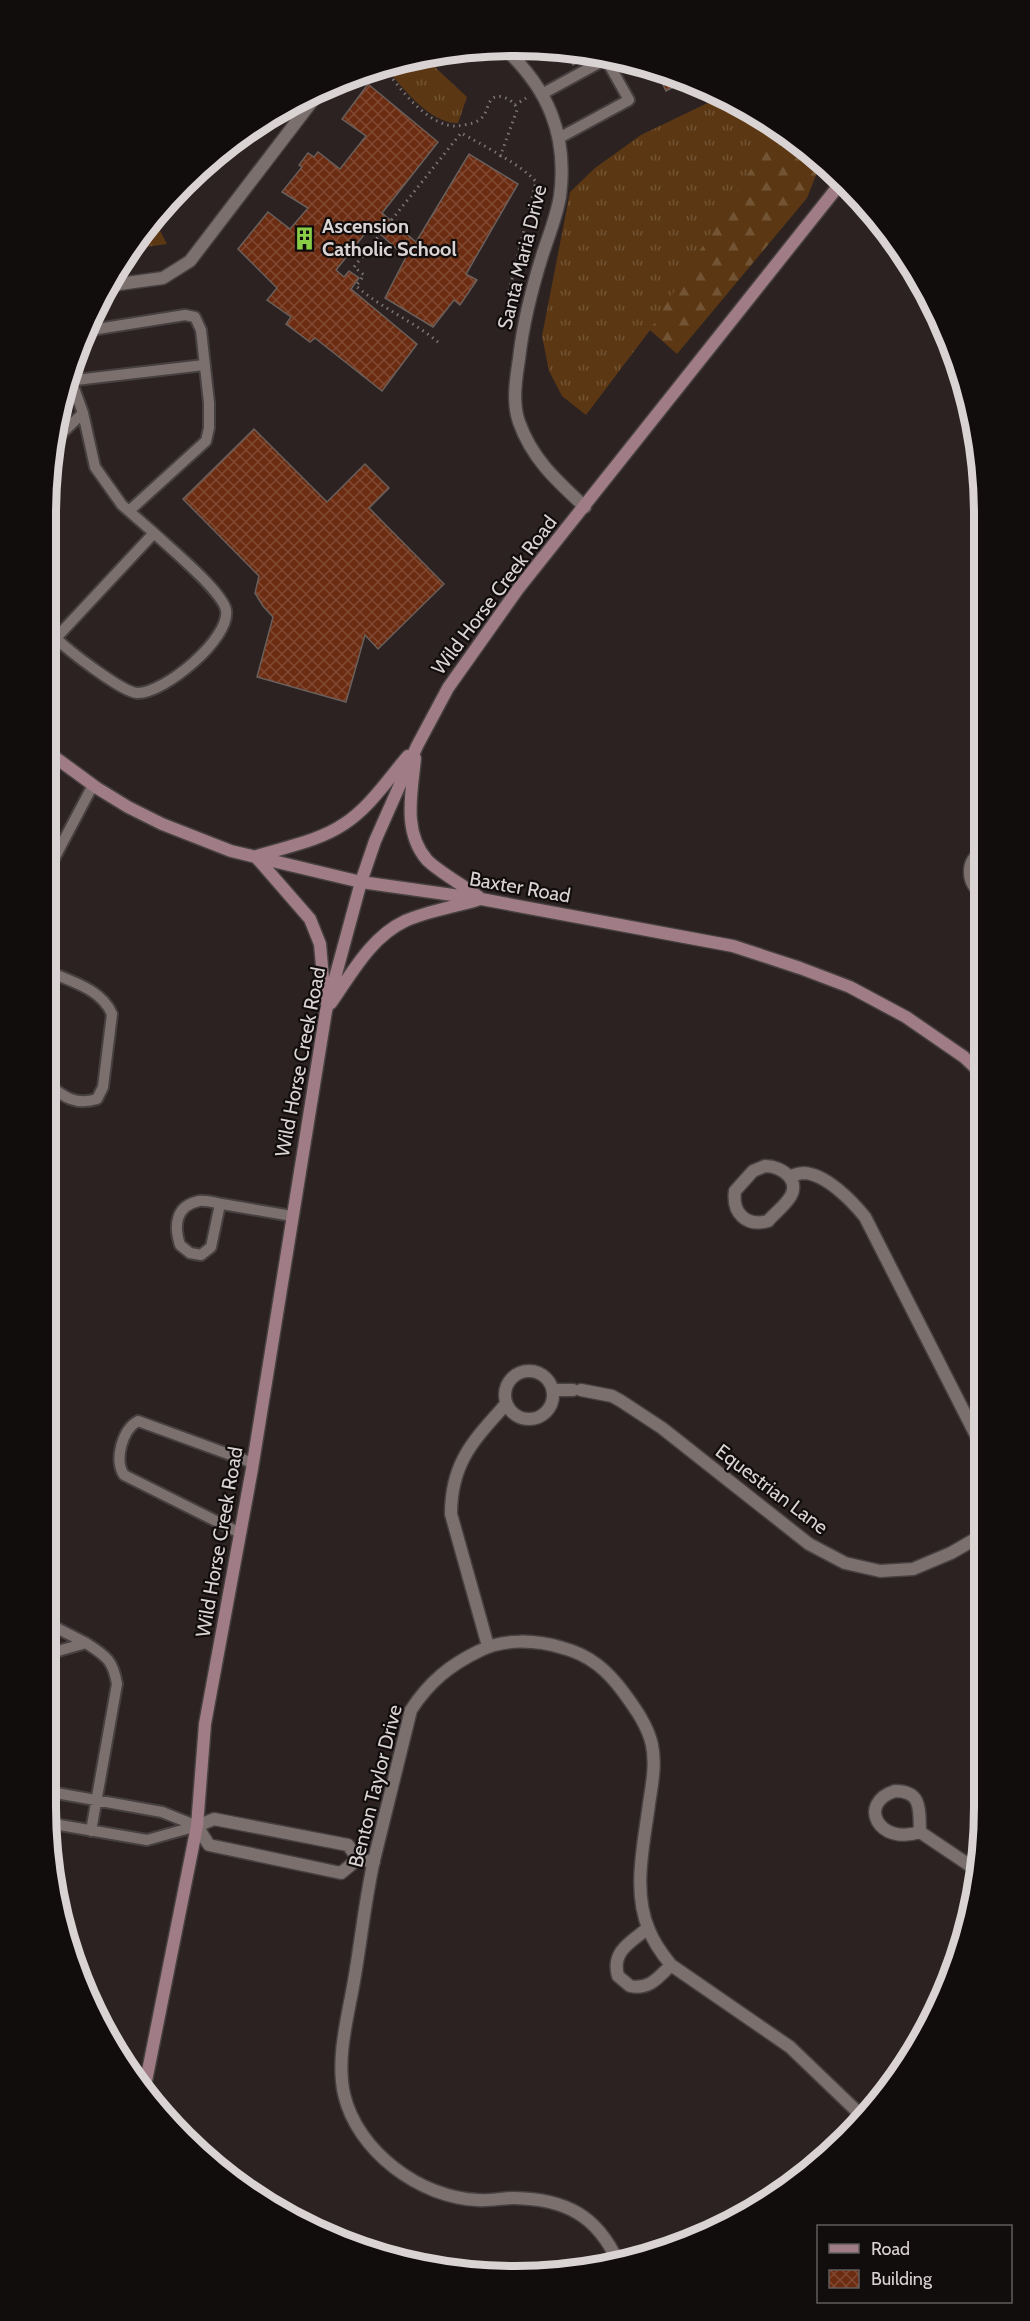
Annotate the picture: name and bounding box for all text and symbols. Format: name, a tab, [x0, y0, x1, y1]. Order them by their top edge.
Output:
street label: Santa Maria Drive	[492, 182, 552, 332]
place label: Ascension Catholic School	[322, 214, 457, 261]
building icon: Ascension Catholic School	[291, 225, 317, 251]
street label: Wild Horse Creek Road	[426, 511, 562, 679]
street label: Baxter Road	[468, 866, 572, 908]
street label: Wild Horse Creek Road	[270, 965, 330, 1159]
street label: Equestrian Lane	[711, 1439, 833, 1539]
street label: Wild Horse Creek Road	[190, 1445, 248, 1639]
street label: Benton Taylor Drive	[343, 1702, 407, 1870]
legend	[817, 2225, 1012, 2303]
text: Road	[871, 2238, 910, 2260]
text: Building	[871, 2268, 933, 2290]

